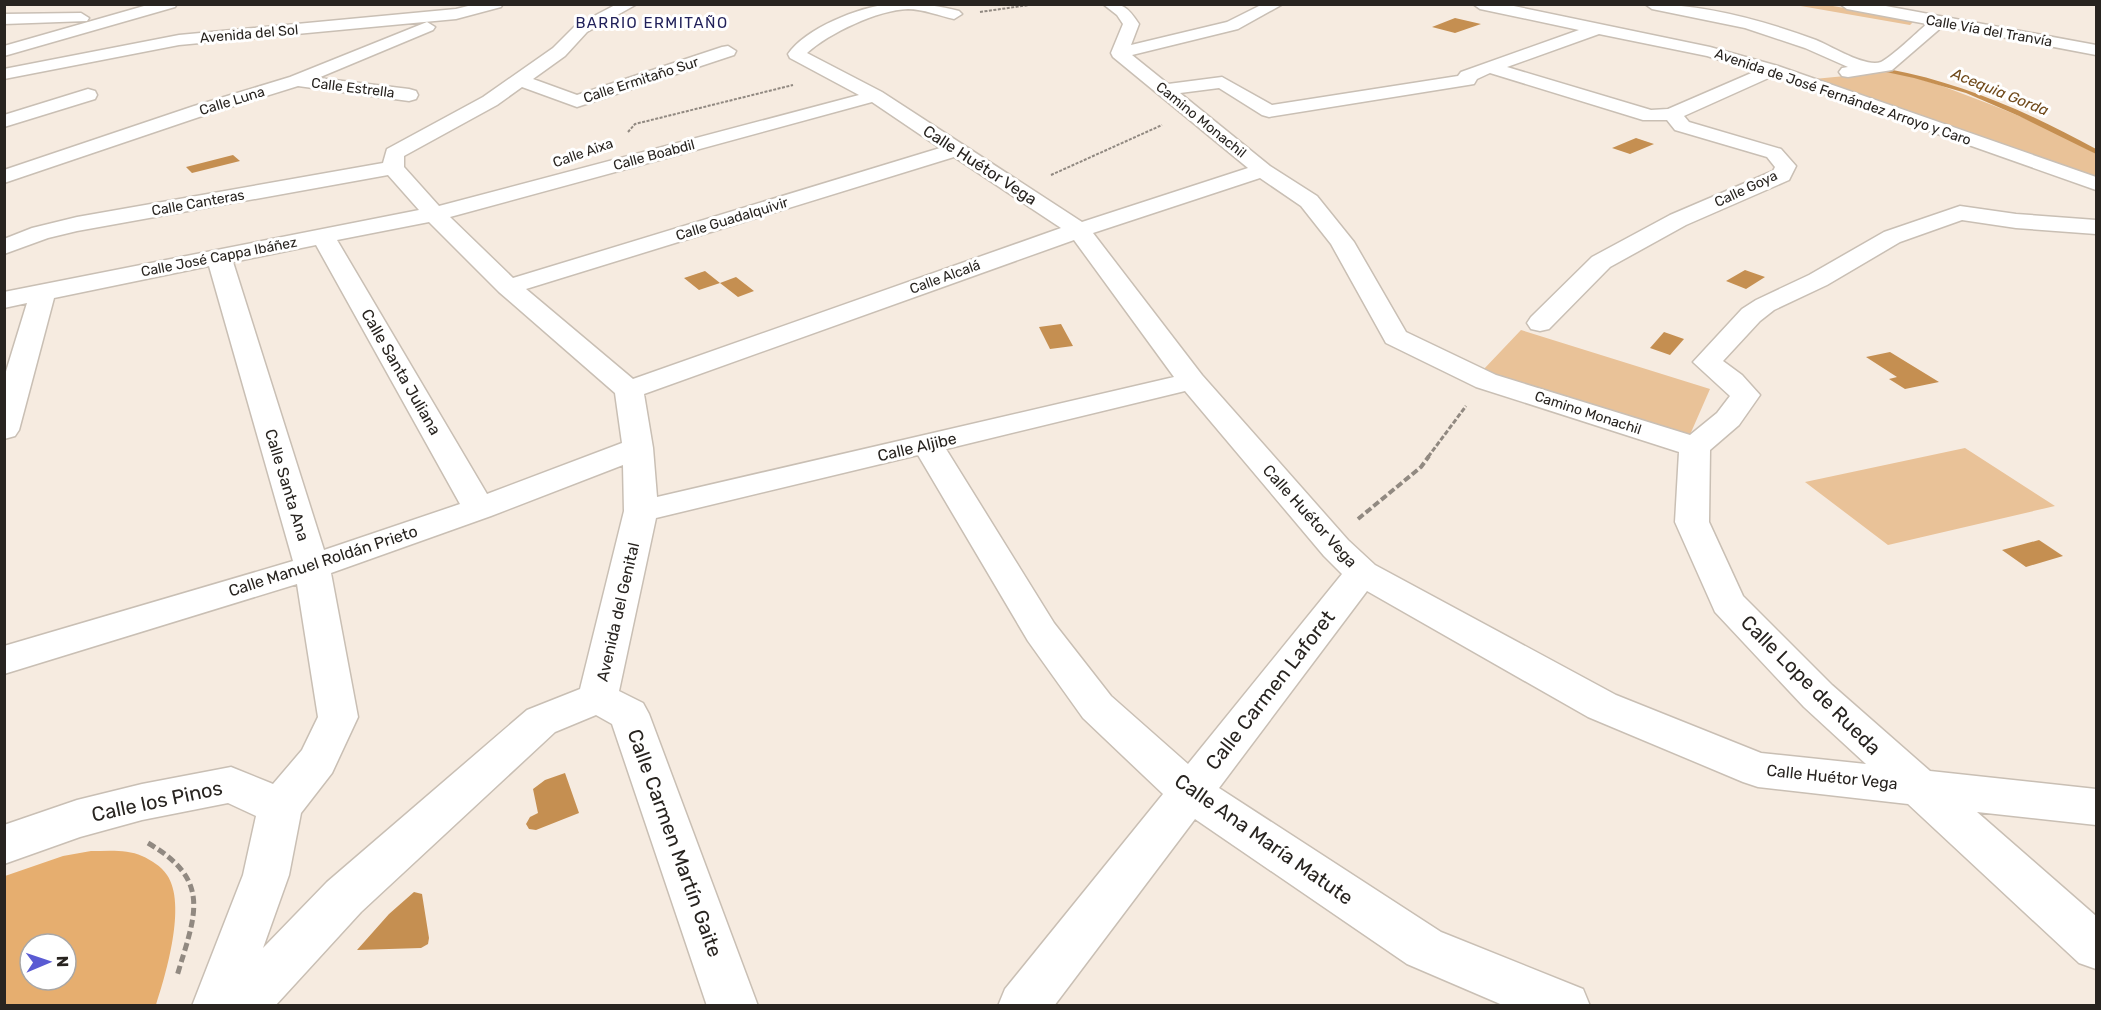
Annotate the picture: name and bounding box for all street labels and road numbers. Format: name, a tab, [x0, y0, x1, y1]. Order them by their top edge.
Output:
street label: Calle Vía del Tranvía	[1924, 12, 2054, 50]
street label: Avenida del Sol	[199, 21, 299, 47]
street label: Avenida de José Fernández Arroyo y Caro	[1713, 45, 1973, 149]
street label: Calle Ermitaño Sur	[581, 53, 702, 107]
street label: Calle Estrella	[310, 74, 396, 102]
street label: Camino Monachil	[1152, 78, 1250, 162]
street label: Calle Luna	[197, 83, 267, 119]
street label: Calle Huétor Vega	[920, 121, 1040, 209]
street label: Calle Aixa	[551, 135, 615, 171]
street label: Calle Boabdil	[611, 136, 697, 174]
street label: Calle Goya	[1712, 167, 1780, 211]
street label: Calle Canteras	[150, 186, 246, 220]
street label: Calle Guadalquivir	[674, 194, 791, 244]
street label: Calle José Cappa Ibáñez	[139, 234, 299, 280]
street label: Calle Alcalá	[907, 256, 983, 298]
street label: Calle Santa Juliana	[357, 306, 445, 438]
street label: Camino Monachil	[1532, 388, 1644, 438]
street label: Calle Santa Ana	[261, 427, 313, 543]
street label: Calle Aljibe	[876, 429, 959, 465]
street label: Calle Huétor Vega	[1259, 461, 1361, 571]
street label: Calle Manuel Roldán Prieto	[226, 521, 420, 601]
street label: Avenida del Genital	[593, 541, 643, 683]
street label: Calle Carmen Laforet	[1200, 605, 1340, 774]
street label: Calle Lope de Rueda	[1736, 610, 1886, 760]
street label: Calle Carmen Martín Gaite	[623, 726, 727, 960]
street label: Calle Huétor Vega	[1765, 761, 1899, 793]
street label: Calle Ana María Matute	[1170, 768, 1358, 910]
street label: Calle los Pinos	[89, 775, 225, 827]

